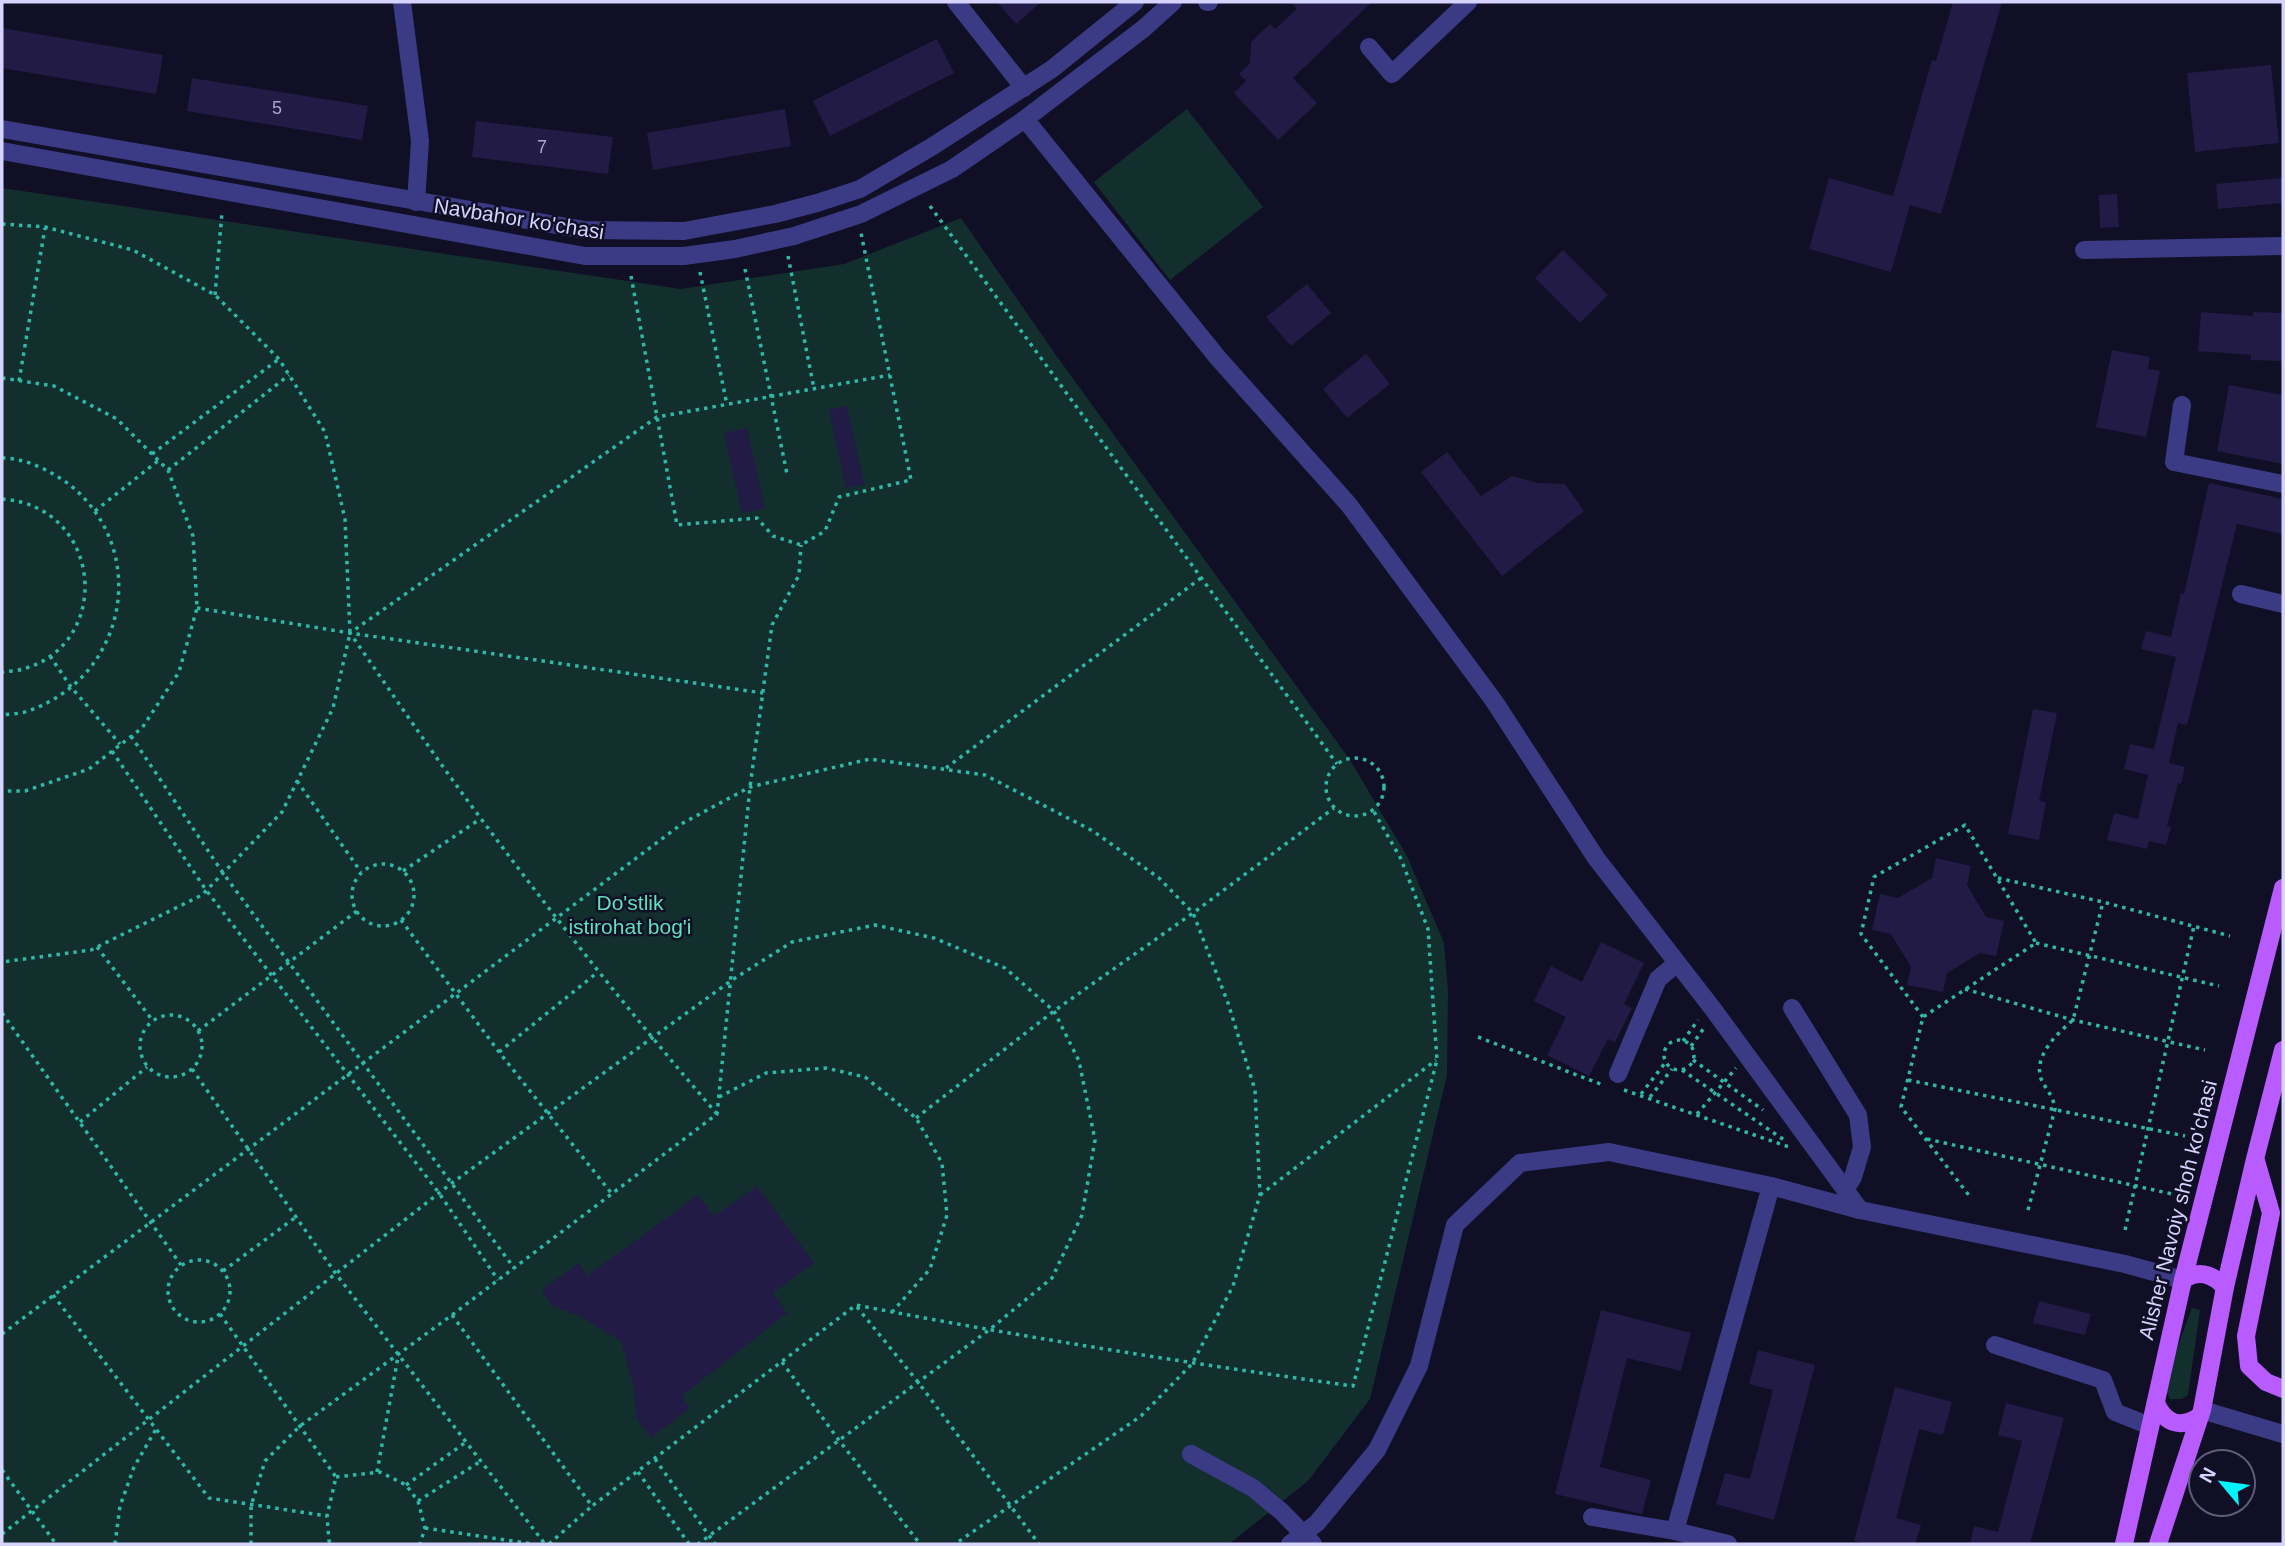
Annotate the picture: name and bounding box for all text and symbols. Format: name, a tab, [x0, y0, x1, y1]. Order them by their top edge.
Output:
house number: 5	[272, 98, 282, 118]
house number: 7	[537, 137, 547, 157]
street label: Navbahor ko'chasi	[432, 194, 606, 243]
park label: Do'stlik istirohat bog'i	[568, 891, 692, 938]
street label: Alisher Navoiy shoh ko'chasi	[2134, 1078, 2221, 1342]
north arrow	[2187, 1448, 2257, 1518]
text: N	[2195, 1464, 2220, 1486]

